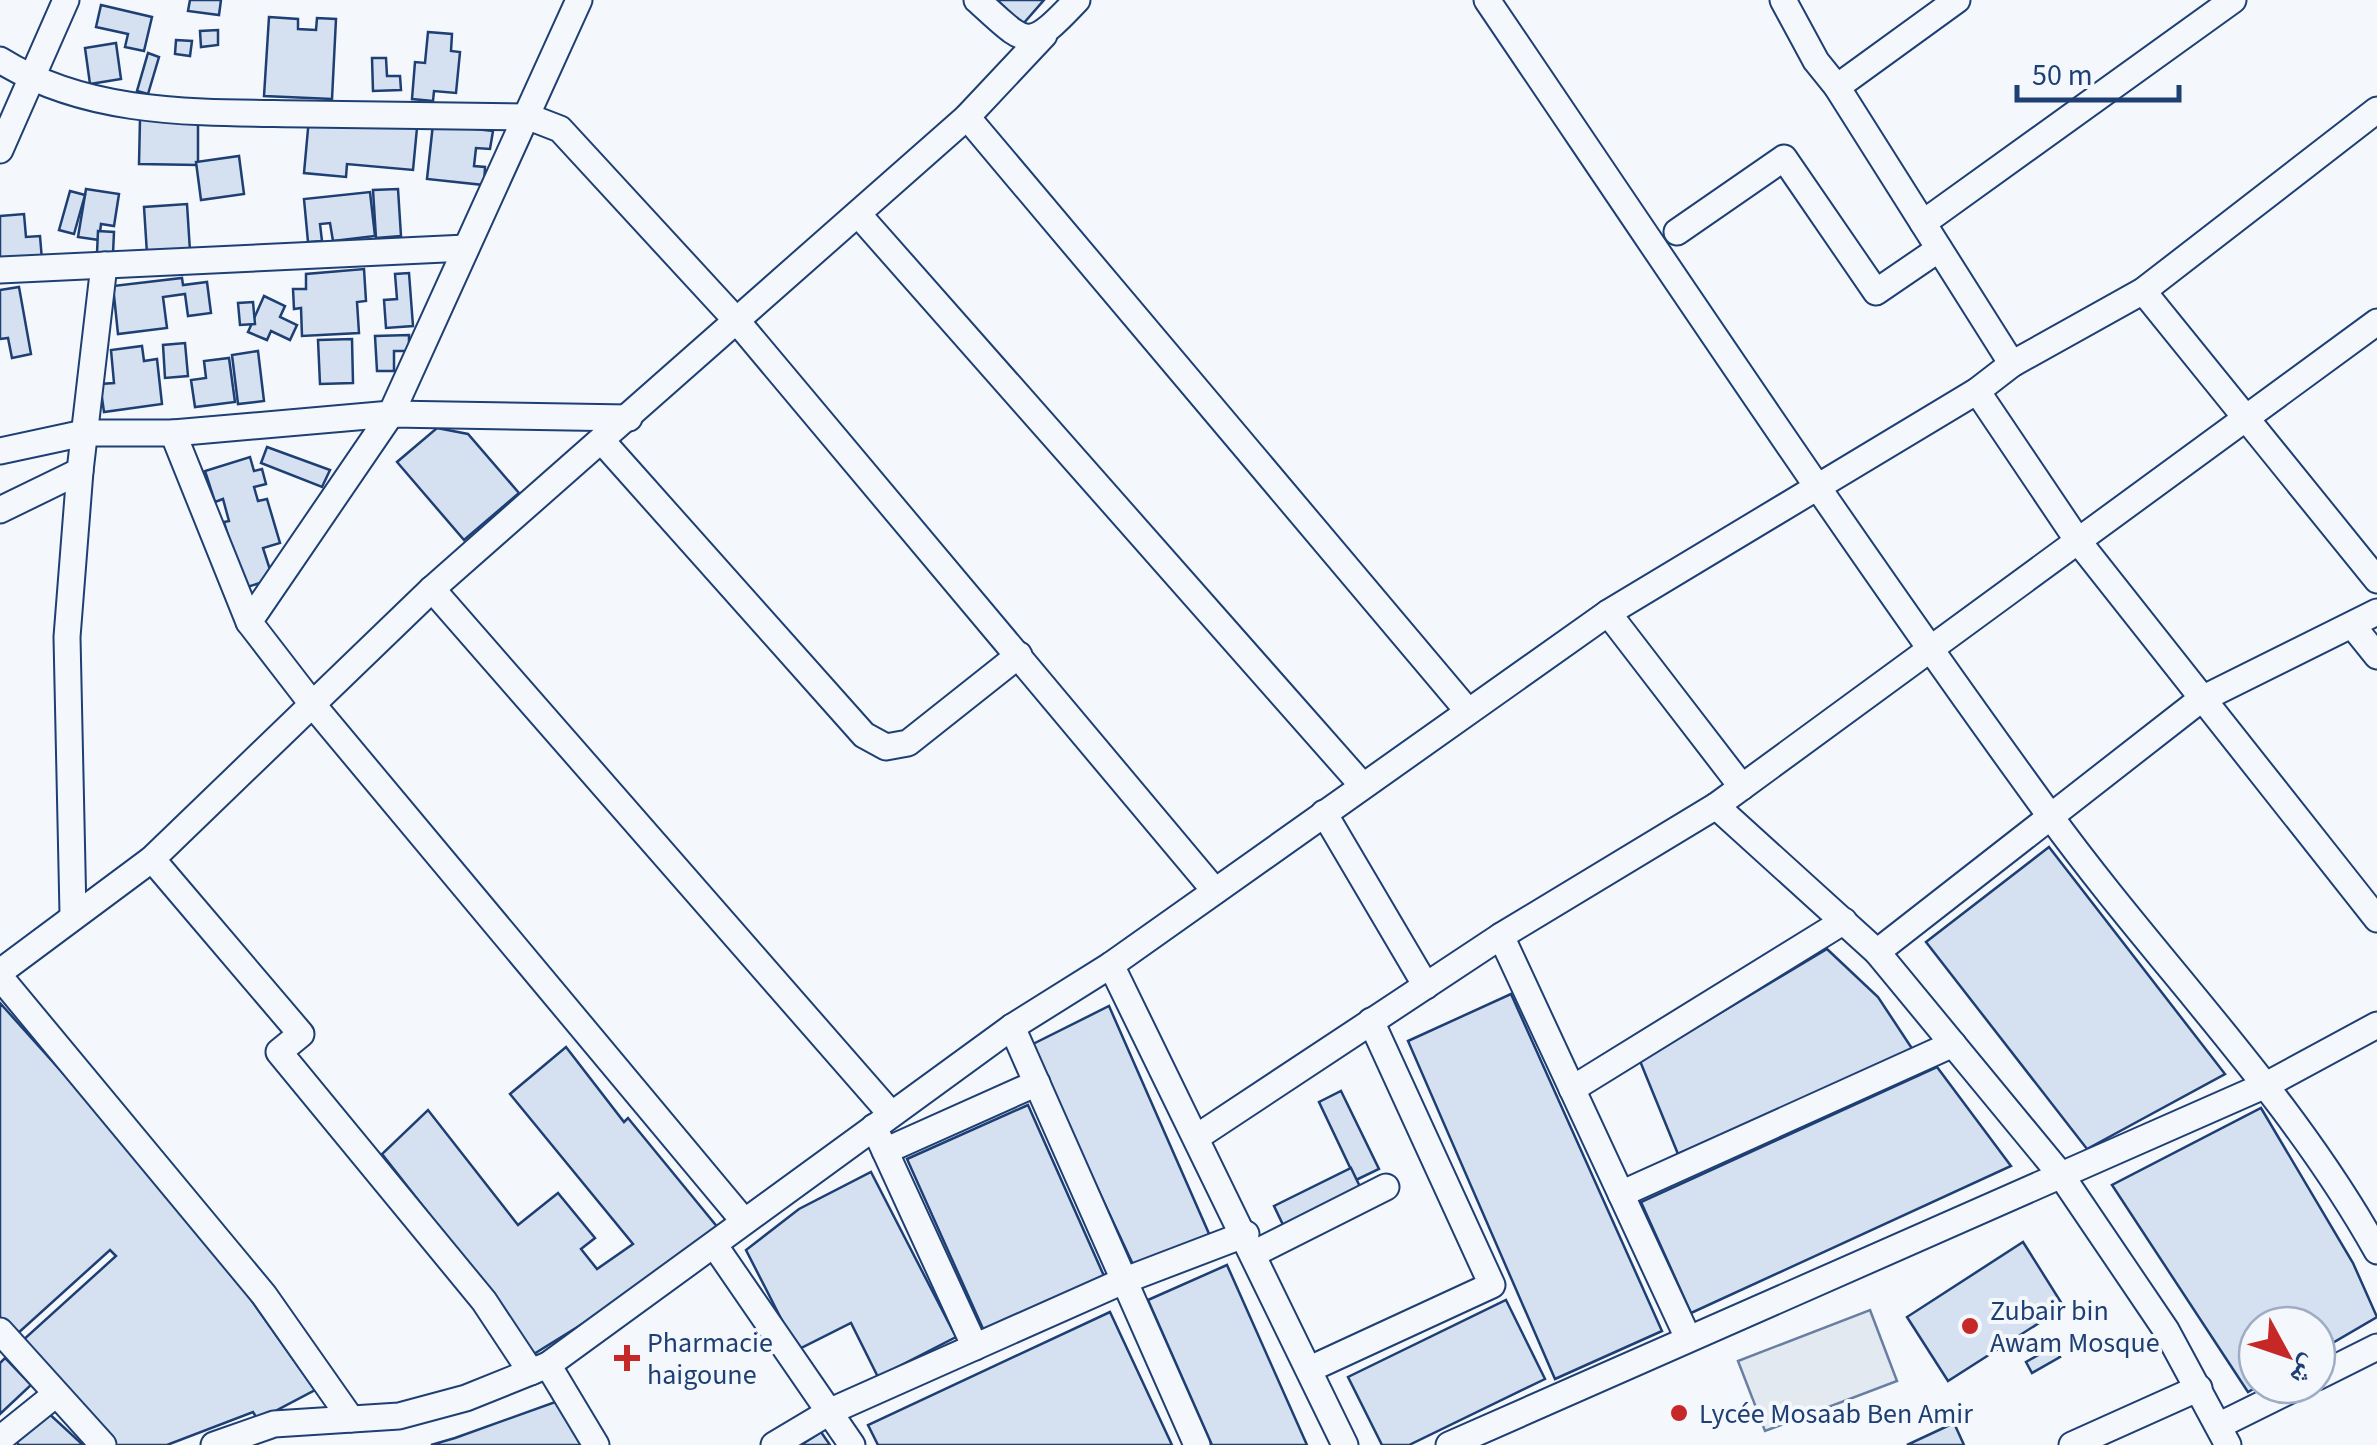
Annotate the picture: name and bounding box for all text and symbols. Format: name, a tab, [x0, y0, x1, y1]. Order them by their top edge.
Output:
scale bar	[2017, 40, 2180, 102]
text: 50 m	[2032, 54, 2093, 97]
place label: Zubair bin Awam Mosque	[1990, 1291, 2160, 1363]
north arrow	[2237, 1305, 2337, 1405]
marker: Zubair bin Awam Mosque	[1959, 1315, 1981, 1337]
place label: Pharmacie haigoune	[647, 1323, 773, 1395]
text: ش	[2281, 1346, 2330, 1395]
marker: Pharmacie haigoune	[616, 1347, 638, 1369]
place label: Lycée Mosaab Ben Amir	[1699, 1394, 1973, 1434]
marker: Lycée Mosaab Ben Amir	[1668, 1402, 1690, 1424]

